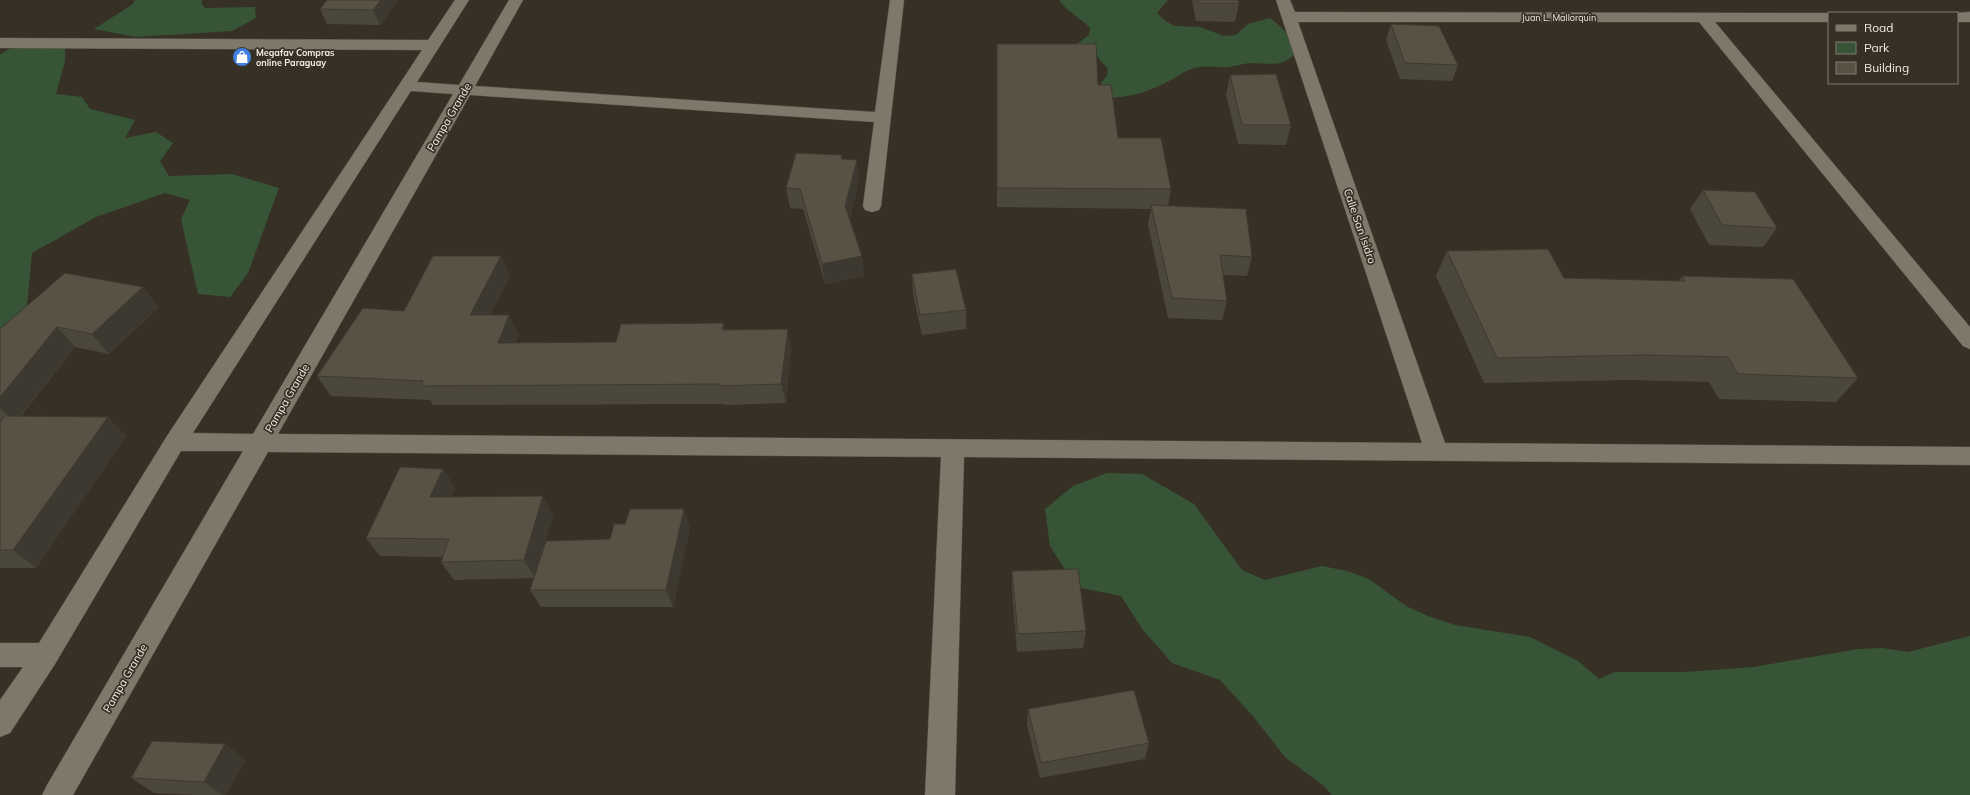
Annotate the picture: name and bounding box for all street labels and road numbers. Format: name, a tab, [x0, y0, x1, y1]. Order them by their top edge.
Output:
street label: Juan L. Mallorquin	[1522, 12, 1596, 23]
street label: Pampa Grande	[424, 80, 474, 154]
street label: Calle San Isidro	[1341, 187, 1379, 265]
street label: Pampa Grande	[262, 361, 312, 435]
street label: Pampa Grande	[100, 641, 150, 715]

